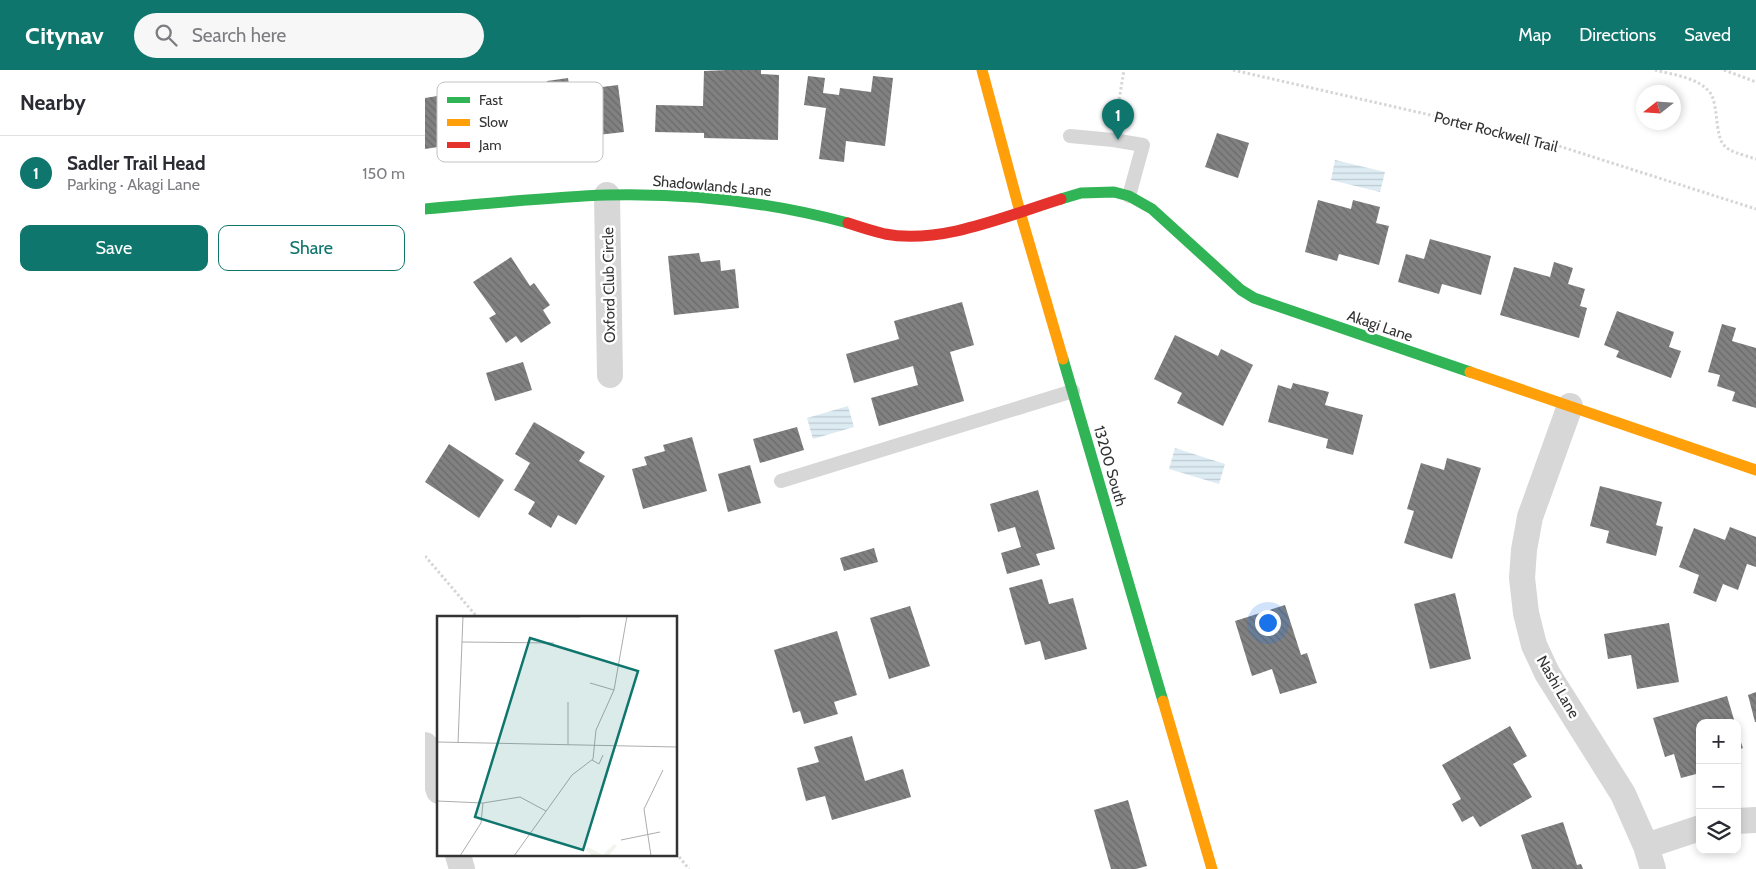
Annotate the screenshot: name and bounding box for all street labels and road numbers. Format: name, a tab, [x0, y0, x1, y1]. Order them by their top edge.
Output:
street label: Porter Rockwell Trail	[1432, 108, 1560, 156]
street label: Shadowlands Lane	[652, 172, 772, 200]
street label: Oxford Club Circle	[599, 227, 619, 343]
street label: Akagi Lane	[1345, 306, 1415, 346]
street label: 13200 South	[1090, 424, 1130, 508]
street label: Nashi Lane	[1533, 652, 1583, 722]

